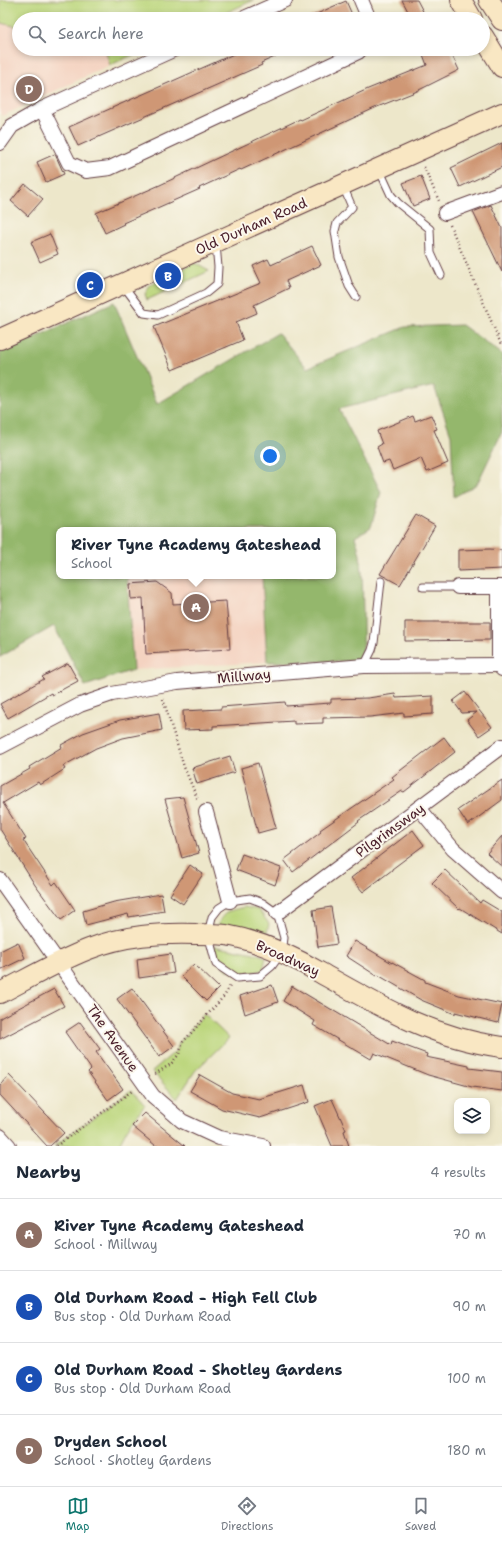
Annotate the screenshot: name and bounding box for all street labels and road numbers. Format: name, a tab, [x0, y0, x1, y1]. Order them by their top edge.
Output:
street label: Old Durham Road	[192, 193, 310, 259]
street label: Millway	[216, 665, 272, 687]
street label: Pilgrimsway	[352, 799, 428, 861]
street label: Broadway	[253, 936, 323, 980]
street label: The Avenue	[83, 1001, 143, 1075]

